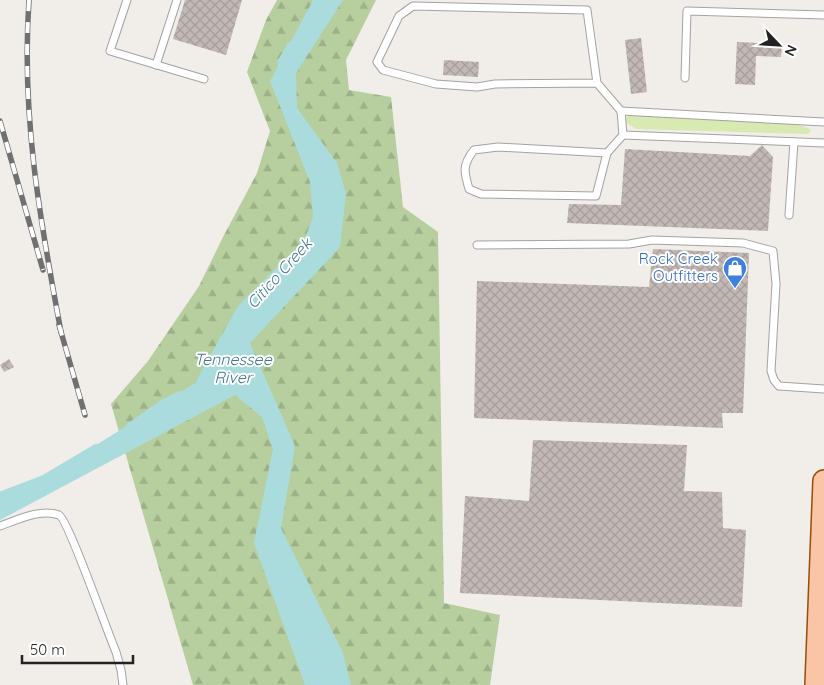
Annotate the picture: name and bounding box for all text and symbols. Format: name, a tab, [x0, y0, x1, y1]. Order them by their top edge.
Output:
north arrow	[754, 20, 804, 70]
text: N	[780, 42, 801, 59]
water label: Citico Creek	[242, 233, 317, 312]
place label: Rock Creek Outfitters	[639, 249, 718, 285]
shop icon: Rock Creek Outfitters	[722, 255, 748, 289]
water label: Tennessee River	[194, 349, 273, 387]
scale bar	[22, 632, 134, 664]
text: 50 m	[30, 640, 65, 659]

